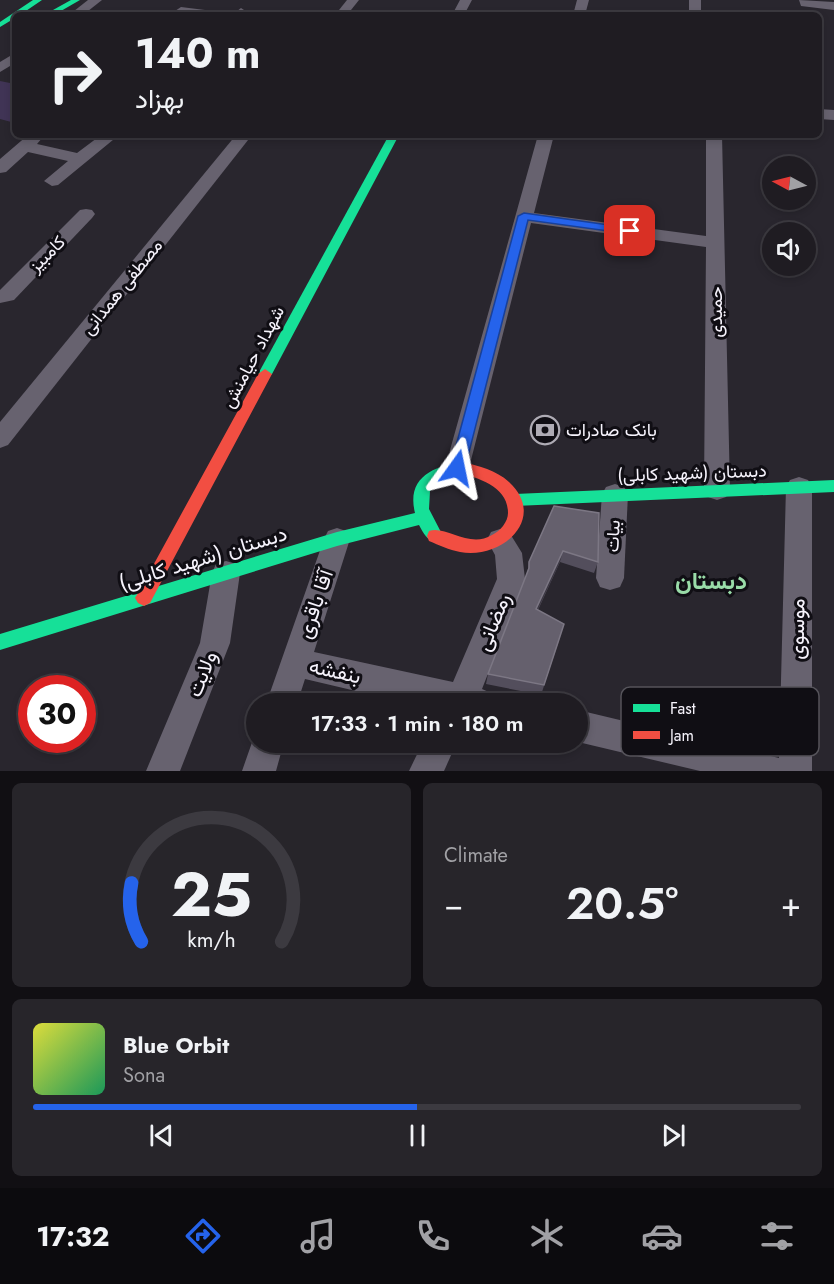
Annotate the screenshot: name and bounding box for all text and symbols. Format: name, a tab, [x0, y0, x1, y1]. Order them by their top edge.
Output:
text: 140 m	[135, 23, 261, 84]
icon: right	[36, 36, 114, 114]
text: بهزاد	[135, 79, 184, 118]
north arrow	[762, 156, 816, 210]
map controls	[762, 156, 816, 276]
pin	[604, 205, 655, 256]
icon: arrive	[613, 214, 646, 247]
button: sound	[762, 222, 816, 276]
street label: کامبیز	[22, 230, 71, 279]
street label: مصطفی همدانی	[75, 233, 169, 341]
street label: حمیدی	[703, 286, 729, 338]
street label: شهداد حیامنش	[215, 301, 291, 413]
bank icon: بانک صادرات	[529, 414, 561, 446]
place label: بانک صادرات	[566, 417, 657, 443]
position arrow	[425, 436, 489, 500]
street label: دبستان (شهید کابلی)	[617, 457, 767, 489]
street label: دبستان (شهید کابلی)	[115, 518, 291, 598]
street label: بیات	[599, 519, 627, 553]
street label: آقا باقری	[289, 563, 341, 643]
district label: دبستان	[675, 563, 747, 598]
street label: رمضانی	[468, 589, 518, 655]
street label: موسوی	[781, 598, 813, 660]
street label: ولایت	[179, 646, 225, 702]
street label: بنفشه	[306, 650, 364, 692]
speed limit sign: 30	[18, 675, 96, 753]
legend	[621, 687, 819, 756]
text: Fast	[670, 697, 696, 720]
text: 17:33 · 1 min · 180 m	[310, 707, 524, 739]
text: Jam	[668, 724, 694, 747]
text: Climate	[444, 841, 508, 870]
text: 25	[171, 849, 252, 939]
text: 20.5°	[566, 871, 678, 936]
text: −	[444, 881, 463, 928]
text: +	[781, 881, 801, 928]
text: km/h	[187, 924, 236, 955]
text: Blue Orbit	[123, 1029, 229, 1061]
text: Sona	[123, 1061, 165, 1090]
icon: previous	[145, 1119, 178, 1152]
icon: pause	[401, 1119, 434, 1152]
icon: next	[657, 1119, 690, 1152]
icon: directions	[182, 1215, 224, 1257]
icon: music	[297, 1215, 339, 1257]
icon: phone	[412, 1215, 454, 1257]
icon: climate	[526, 1215, 568, 1257]
icon: car	[641, 1215, 683, 1257]
icon: filters	[756, 1215, 798, 1257]
text: 17:32	[36, 1217, 110, 1256]

